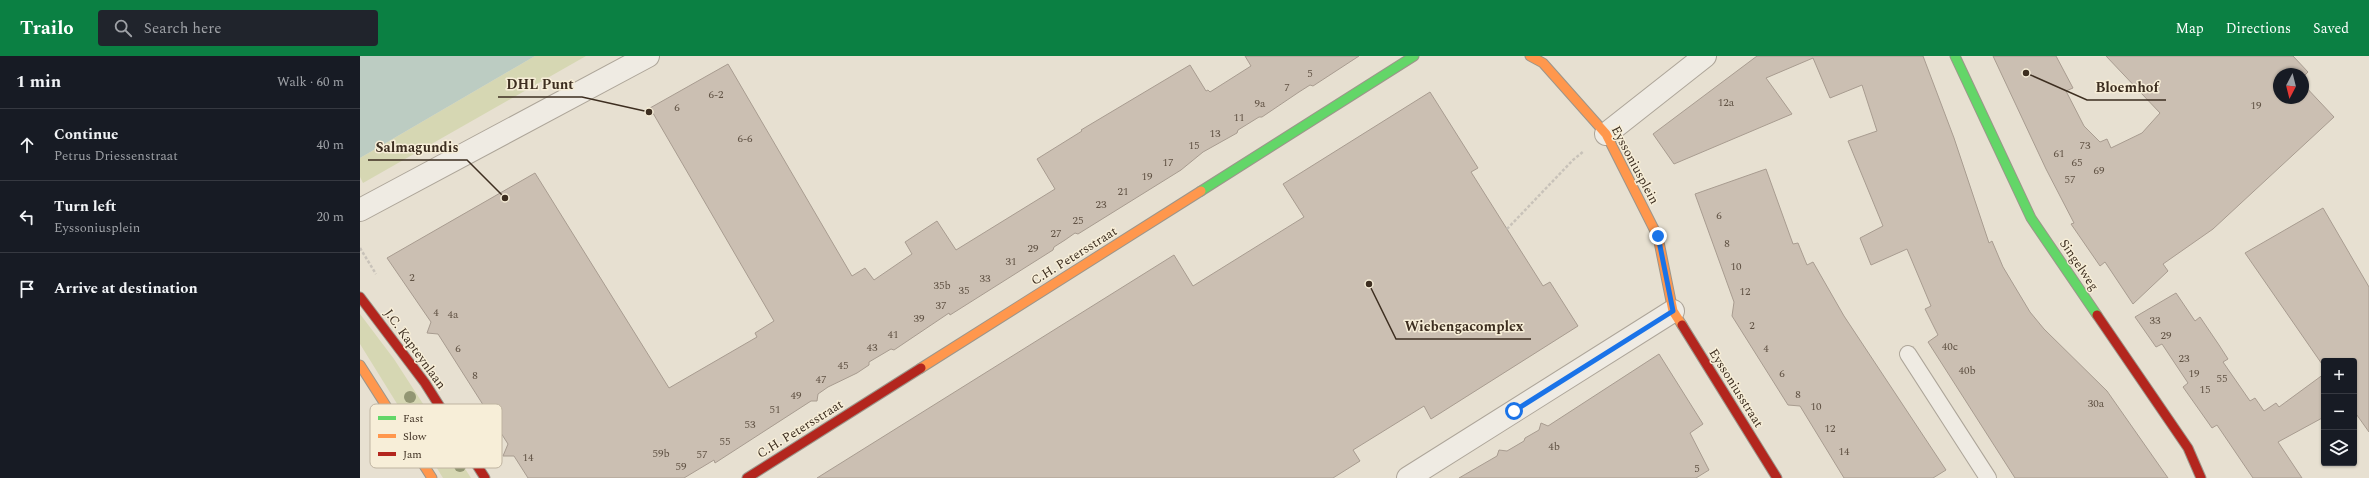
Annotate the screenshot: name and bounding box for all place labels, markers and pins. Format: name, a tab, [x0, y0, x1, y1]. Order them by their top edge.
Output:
callout: DHL Punt	[498, 71, 582, 97]
callout: Bloemhof	[2087, 74, 2166, 100]
callout: Salmagundis	[368, 134, 467, 160]
callout: Wiebengacomplex	[1396, 313, 1531, 339]

